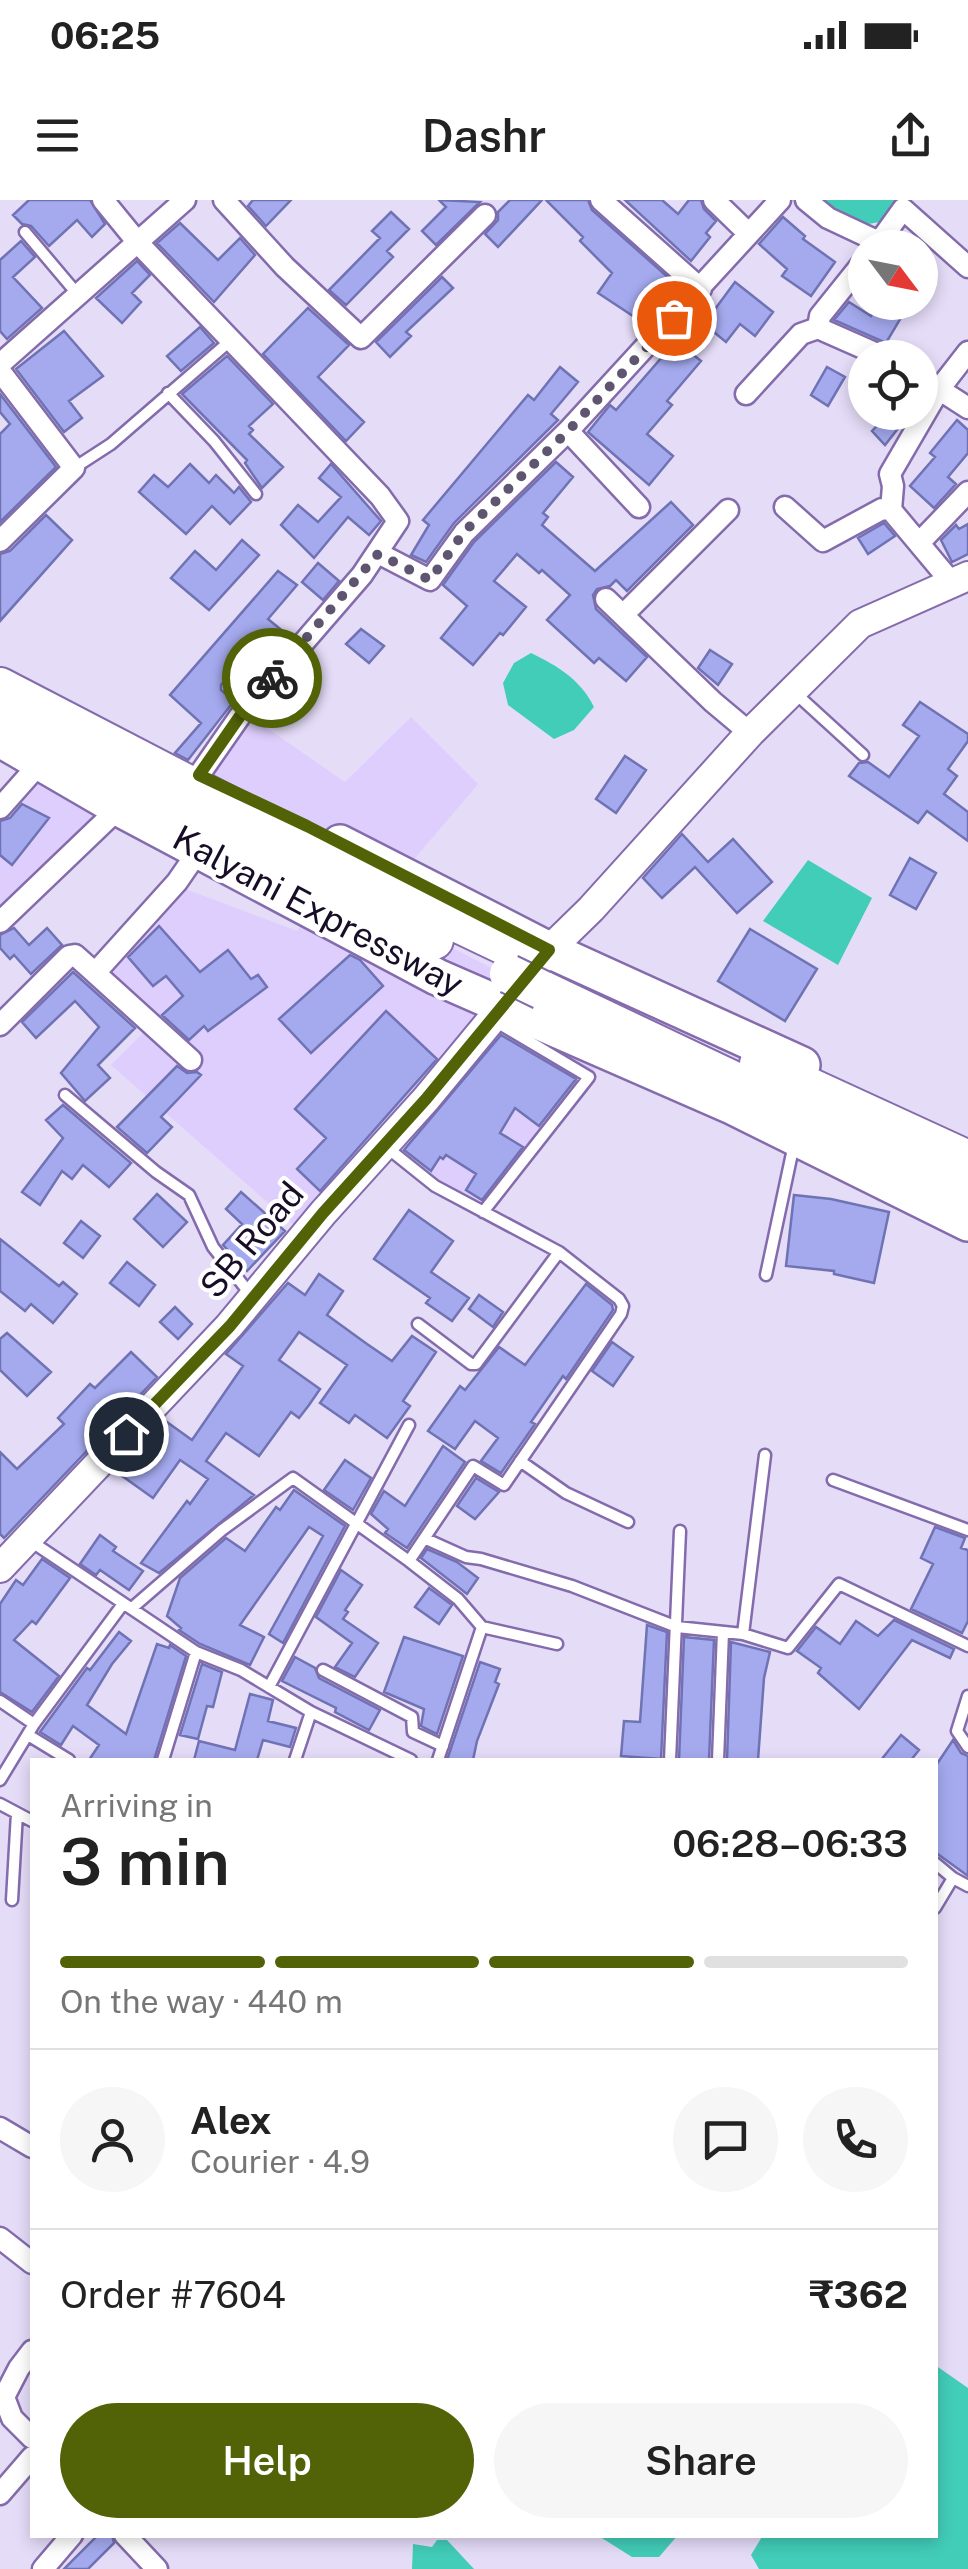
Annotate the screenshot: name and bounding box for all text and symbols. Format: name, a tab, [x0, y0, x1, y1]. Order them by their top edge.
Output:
text: 06:25	[50, 13, 160, 58]
icon: menu	[30, 108, 85, 163]
icon: share	[883, 108, 938, 163]
text: Dashr	[422, 109, 546, 162]
north arrow	[848, 230, 938, 320]
map controls	[848, 230, 938, 430]
pin	[632, 276, 717, 361]
icon: bag	[647, 291, 702, 346]
button: locate	[848, 340, 938, 430]
courier	[222, 628, 322, 728]
icon: bike	[245, 651, 300, 706]
street label: Kalyani Expressway	[166, 817, 470, 1004]
street label: SB Road	[191, 1174, 312, 1306]
pin	[84, 1392, 169, 1477]
icon: home	[99, 1407, 154, 1462]
text: Arriving in	[60, 1787, 213, 1824]
text: 06:28–06:33	[672, 1821, 908, 1866]
text: 3 min	[60, 1823, 230, 1900]
text: On the way · 440 m	[60, 1983, 343, 2020]
button: person	[60, 2087, 165, 2192]
button: chat	[673, 2087, 778, 2192]
button: phone	[803, 2087, 908, 2192]
text: Alex	[190, 2098, 272, 2143]
text: Courier · 4.9	[190, 2143, 370, 2180]
text: Order #7604	[60, 2272, 286, 2317]
text: ₹362	[809, 2272, 908, 2317]
button: Help	[60, 2403, 474, 2518]
button: Share	[494, 2403, 908, 2518]

